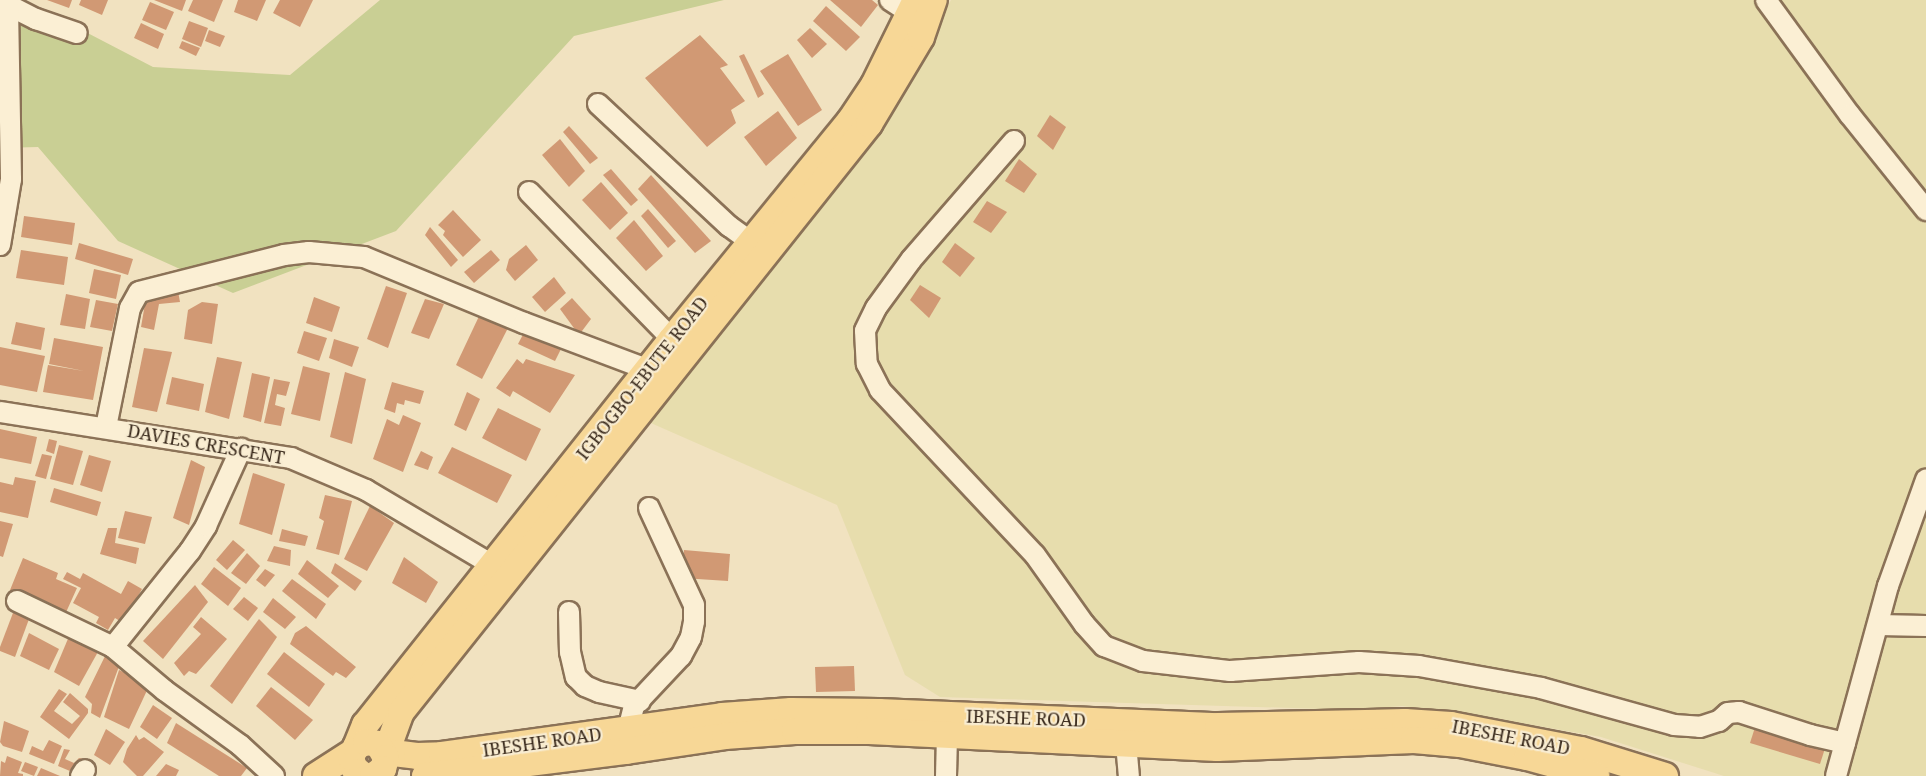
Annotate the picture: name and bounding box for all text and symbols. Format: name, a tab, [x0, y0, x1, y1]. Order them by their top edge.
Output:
street label: IGBOGBO-EBUTE ROAD	[572, 292, 712, 464]
street label: DAVIES CRESCENT	[126, 420, 286, 468]
street label: IBESHE ROAD	[966, 705, 1086, 731]
street label: IBESHE ROAD	[1450, 715, 1572, 759]
street label: IBESHE ROAD	[481, 723, 603, 761]

